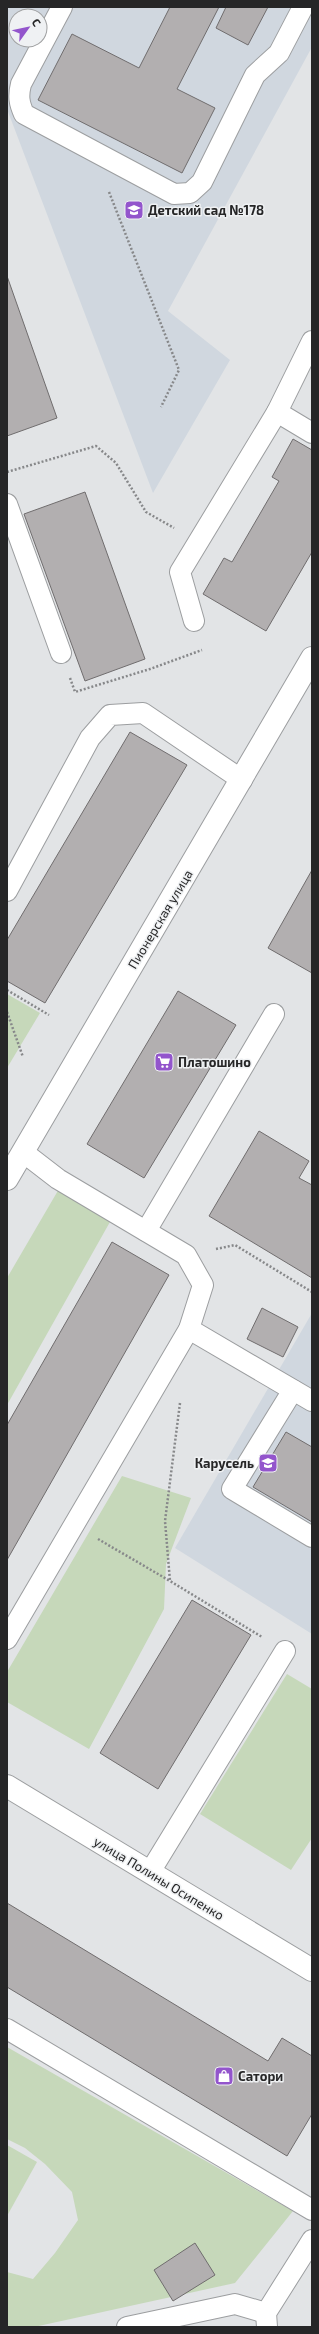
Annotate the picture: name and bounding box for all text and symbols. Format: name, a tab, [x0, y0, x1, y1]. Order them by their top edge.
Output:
north arrow	[8, 8, 48, 48]
text: С	[30, 16, 44, 29]
school or university icon: Детский сад №178	[123, 199, 145, 221]
place label: Детский сад №178	[148, 202, 264, 218]
street label: Пионерская улица	[124, 867, 196, 971]
supermarket icon: Платошино	[153, 1051, 175, 1073]
place label: Платошино	[178, 1054, 251, 1070]
school or university icon: Карусель	[257, 1452, 279, 1474]
place label: Карусель	[195, 1455, 254, 1471]
street label: улица Полины Осипенко	[91, 1833, 227, 1923]
shop icon: Сатори	[213, 2065, 235, 2087]
place label: Сатори	[238, 2068, 283, 2084]

